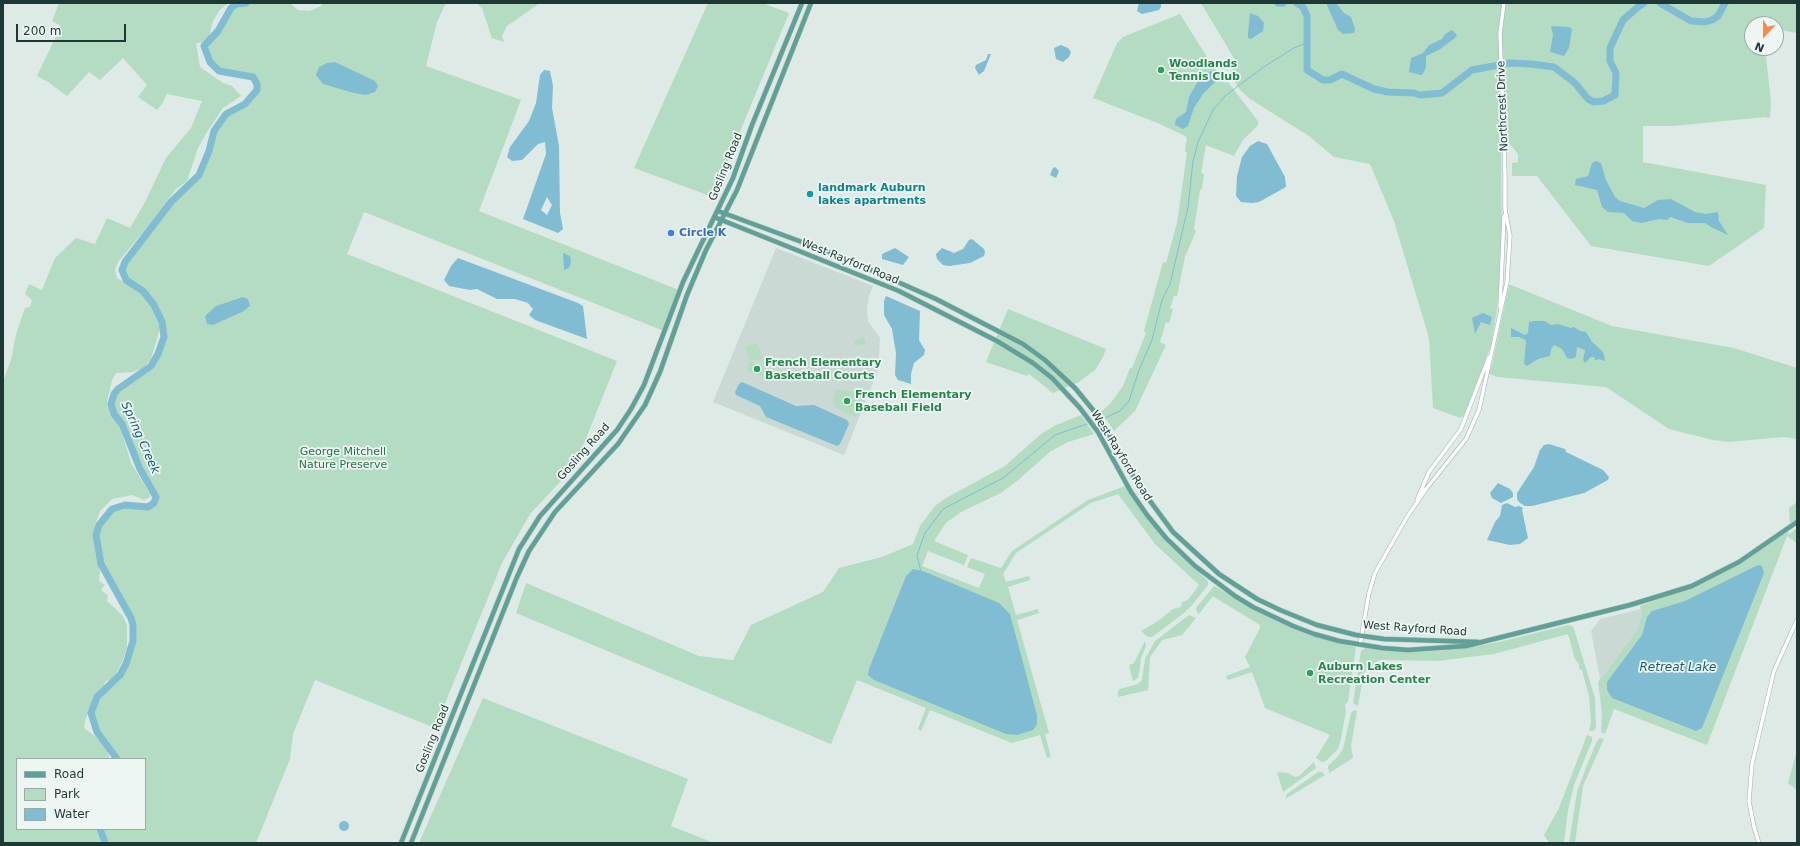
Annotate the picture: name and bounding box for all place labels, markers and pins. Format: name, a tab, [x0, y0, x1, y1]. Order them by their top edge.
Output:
place label: Woodlands Tennis Club	[1169, 57, 1240, 83]
marker: Woodlands Tennis Club	[1156, 65, 1166, 75]
place label: landmark Auburn lakes apartments	[818, 181, 926, 207]
marker: landmark Auburn lakes apartments	[805, 189, 815, 199]
place label: Circle K	[679, 226, 726, 240]
marker: Circle K	[666, 228, 676, 238]
place label: French Elementary Basketball Courts	[765, 356, 881, 382]
marker: French Elementary Basketball Courts	[752, 364, 762, 374]
place label: French Elementary Baseball Field	[855, 388, 971, 414]
marker: French Elementary Baseball Field	[842, 396, 852, 406]
place label: Auburn Lakes Recreation Center	[1318, 660, 1431, 686]
marker: Auburn Lakes Recreation Center	[1305, 668, 1315, 678]

